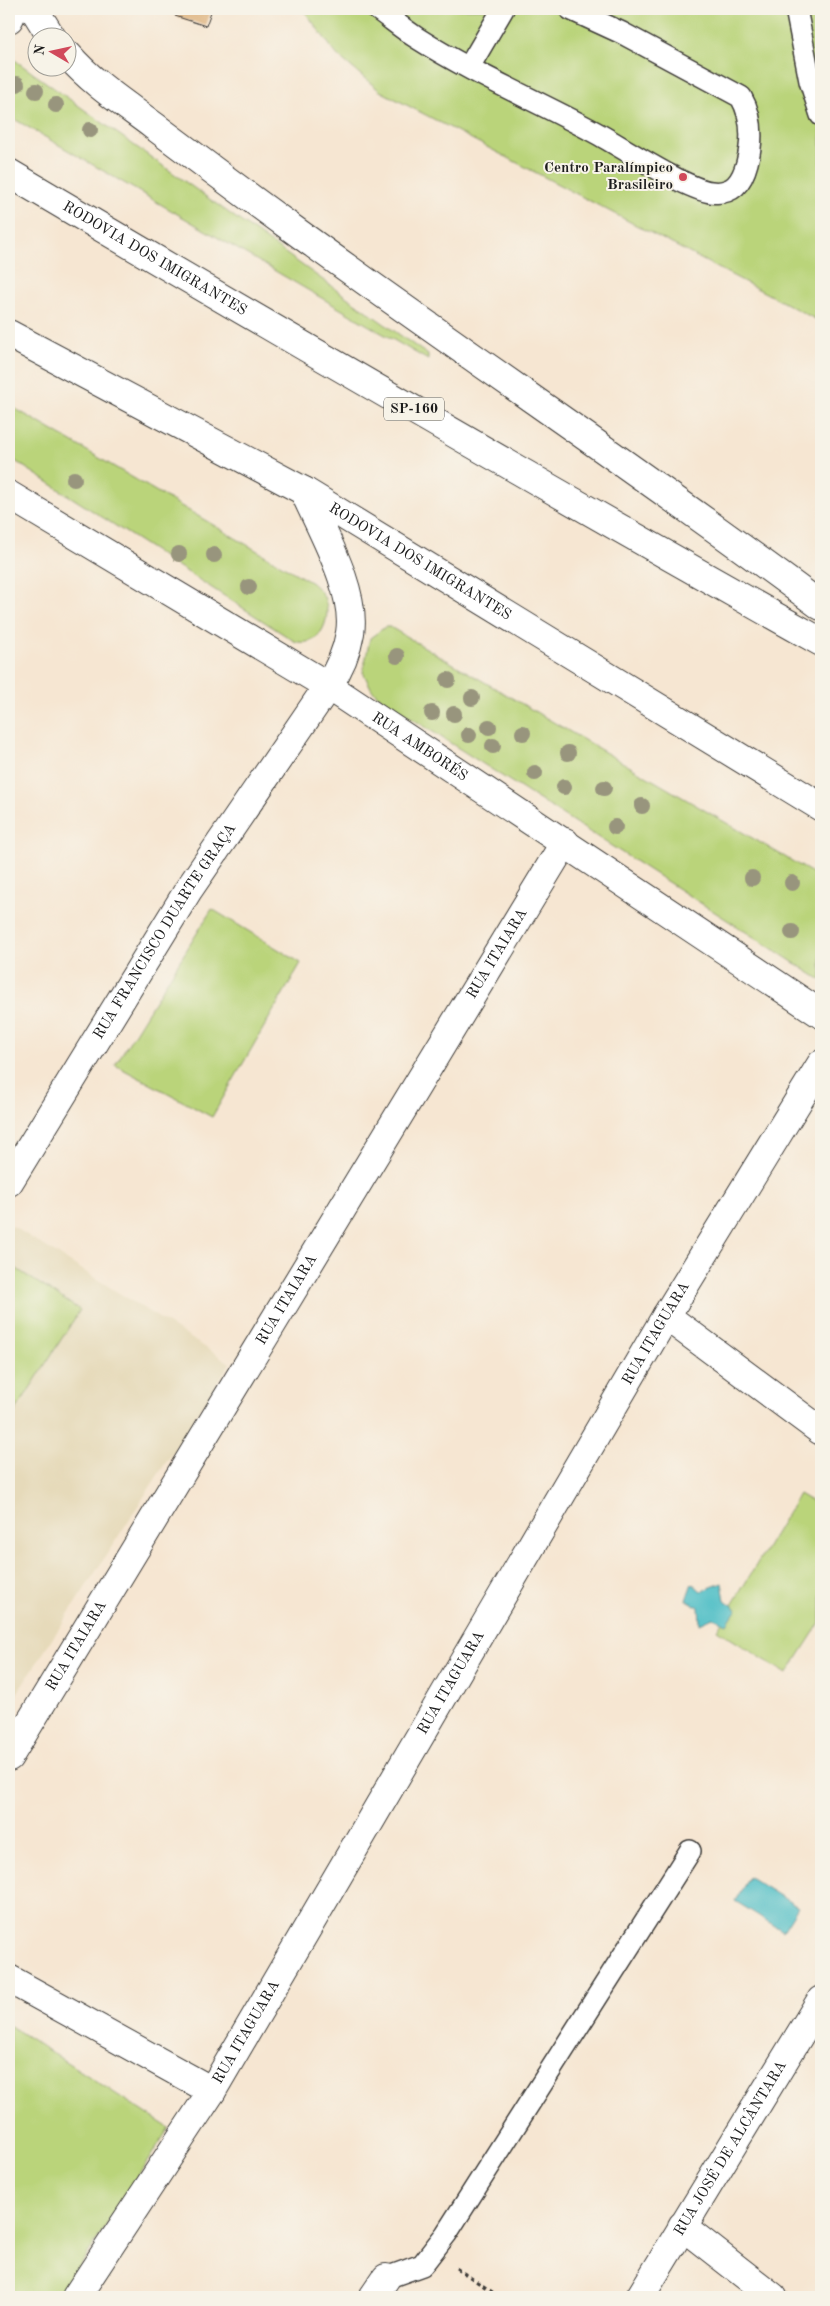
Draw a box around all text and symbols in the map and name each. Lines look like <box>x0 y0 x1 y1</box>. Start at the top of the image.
north arrow <box>28 28 78 78</box>
text: N <box>32 43 48 57</box>
place label: Centro Paralímpico Brasileiro <box>544 161 673 193</box>
marker: Centro Paralímpico Brasileiro <box>677 171 689 183</box>
street label: RODOVIA DOS IMIGRANTES <box>60 199 249 318</box>
road number: SP-160 <box>384 398 444 420</box>
street label: RODOVIA DOS IMIGRANTES <box>326 501 514 623</box>
street label: RUA AMBORÉS <box>369 710 470 784</box>
street label: RUA FRANCISCO DUARTE GRAÇA <box>91 821 239 1042</box>
street label: RUA ITAIARA <box>464 905 530 1001</box>
street label: RUA ITAIARA <box>254 1252 320 1348</box>
street label: RUA ITAGUARA <box>620 1279 693 1388</box>
street label: RUA ITAIARA <box>43 1598 110 1694</box>
street label: RUA ITAGUARA <box>415 1628 487 1737</box>
street label: RUA ITAGUARA <box>210 1977 283 2086</box>
street label: RUA JOSÉ DE ALCÂNTARA <box>672 2058 790 2239</box>

